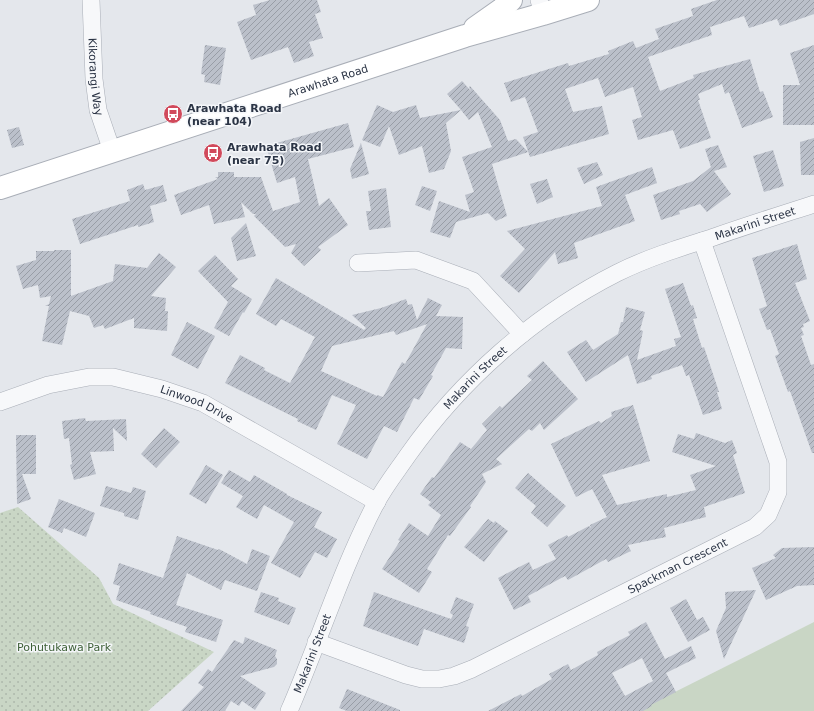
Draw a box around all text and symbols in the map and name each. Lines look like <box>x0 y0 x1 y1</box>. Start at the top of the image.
street label: Kikorangi Way <box>86 38 106 118</box>
street label: Arawhata Road <box>286 62 370 100</box>
place label: Arawhata Road (near 104) <box>187 102 282 128</box>
bus stop icon: Arawhata Road (near 104) <box>162 103 184 125</box>
place label: Arawhata Road (near 75) <box>227 141 322 167</box>
bus stop icon: Arawhata Road (near 75) <box>202 142 224 164</box>
street label: Makarini Street <box>713 204 798 243</box>
street label: Makarini Street <box>441 343 510 412</box>
street label: Linwood Drive <box>159 382 236 425</box>
street label: Spackman Crescent <box>626 535 730 596</box>
street label: Makarini Street <box>291 612 334 695</box>
park label: Pohutukawa Park <box>17 641 112 654</box>

